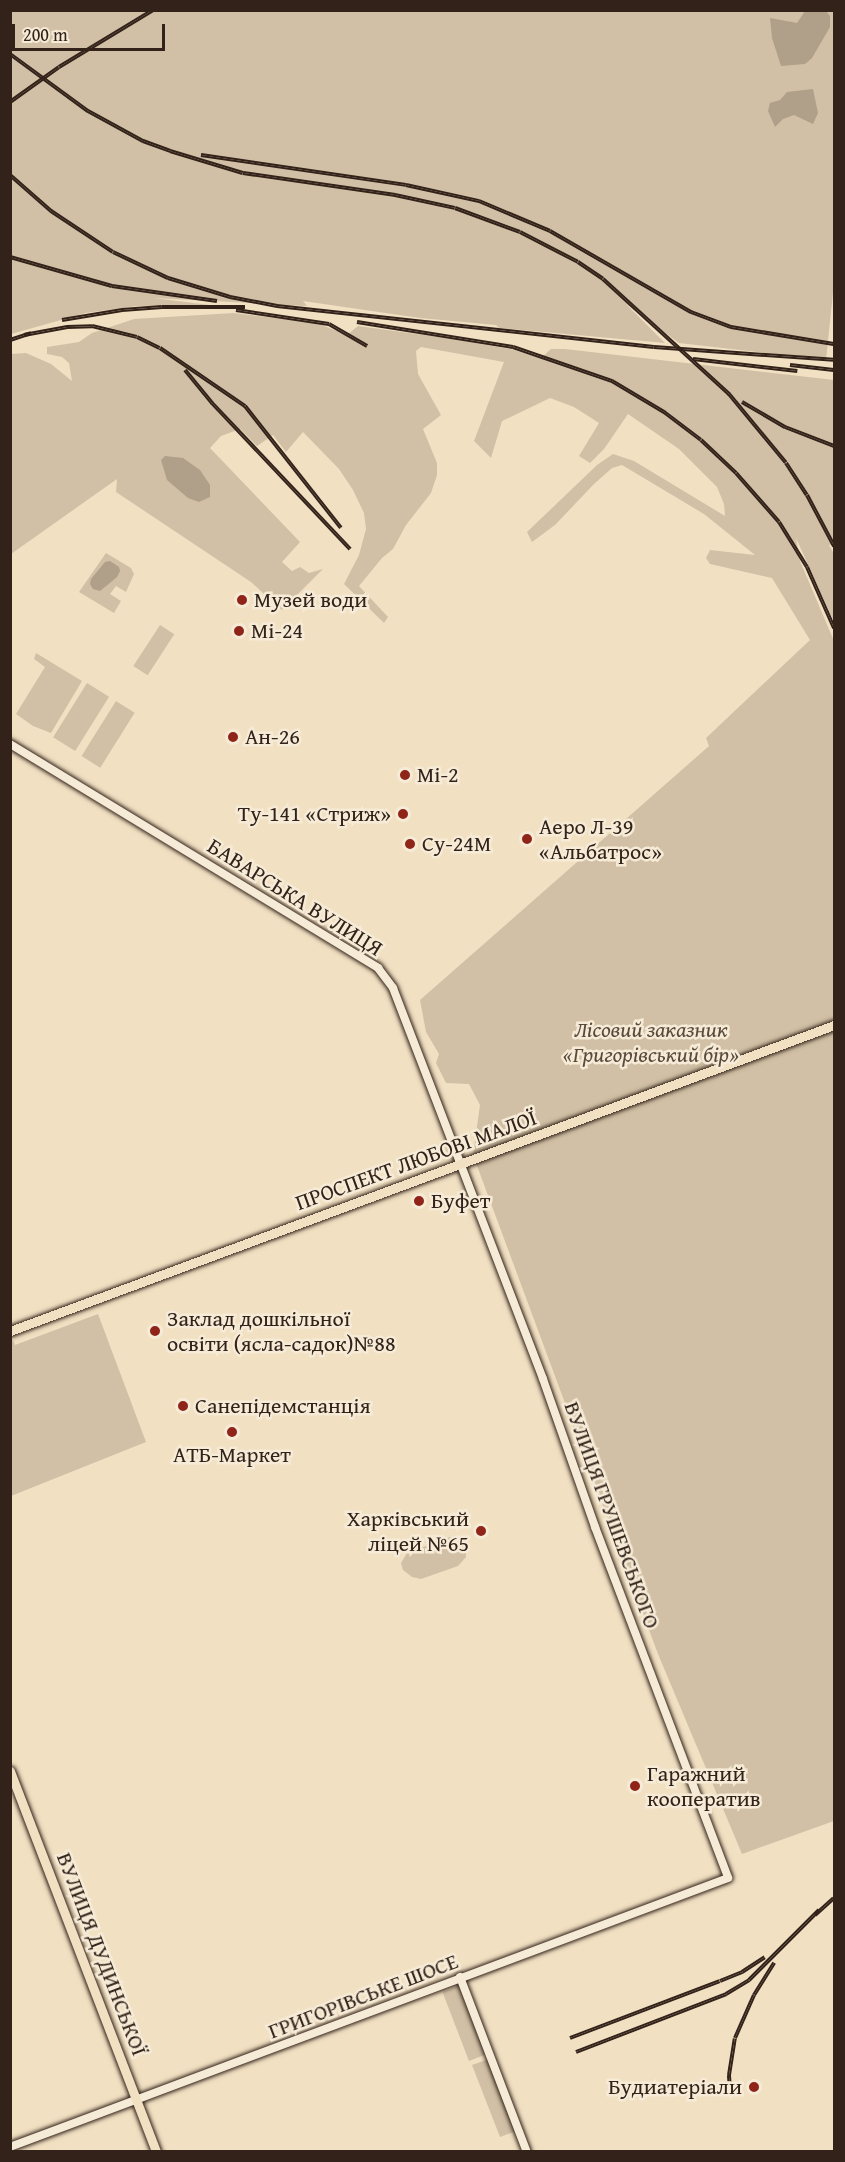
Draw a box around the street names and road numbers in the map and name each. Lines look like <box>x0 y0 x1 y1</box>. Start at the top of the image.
street label: БАВАРСЬКА ВУЛИЦЯ <box>203 833 387 961</box>
street label: ПРОСПЕКТ ЛЮБОВІ МАЛОЇ <box>292 1104 540 1216</box>
street label: ВУЛИЦЯ ГРУШЕВСЬКОГО <box>559 1398 665 1632</box>
street label: ВУЛИЦЯ ДУДИНСЬКОЇ <box>51 1849 153 2059</box>
street label: ГРИГОРІВСЬКЕ ШОСЕ <box>264 1948 462 2044</box>

